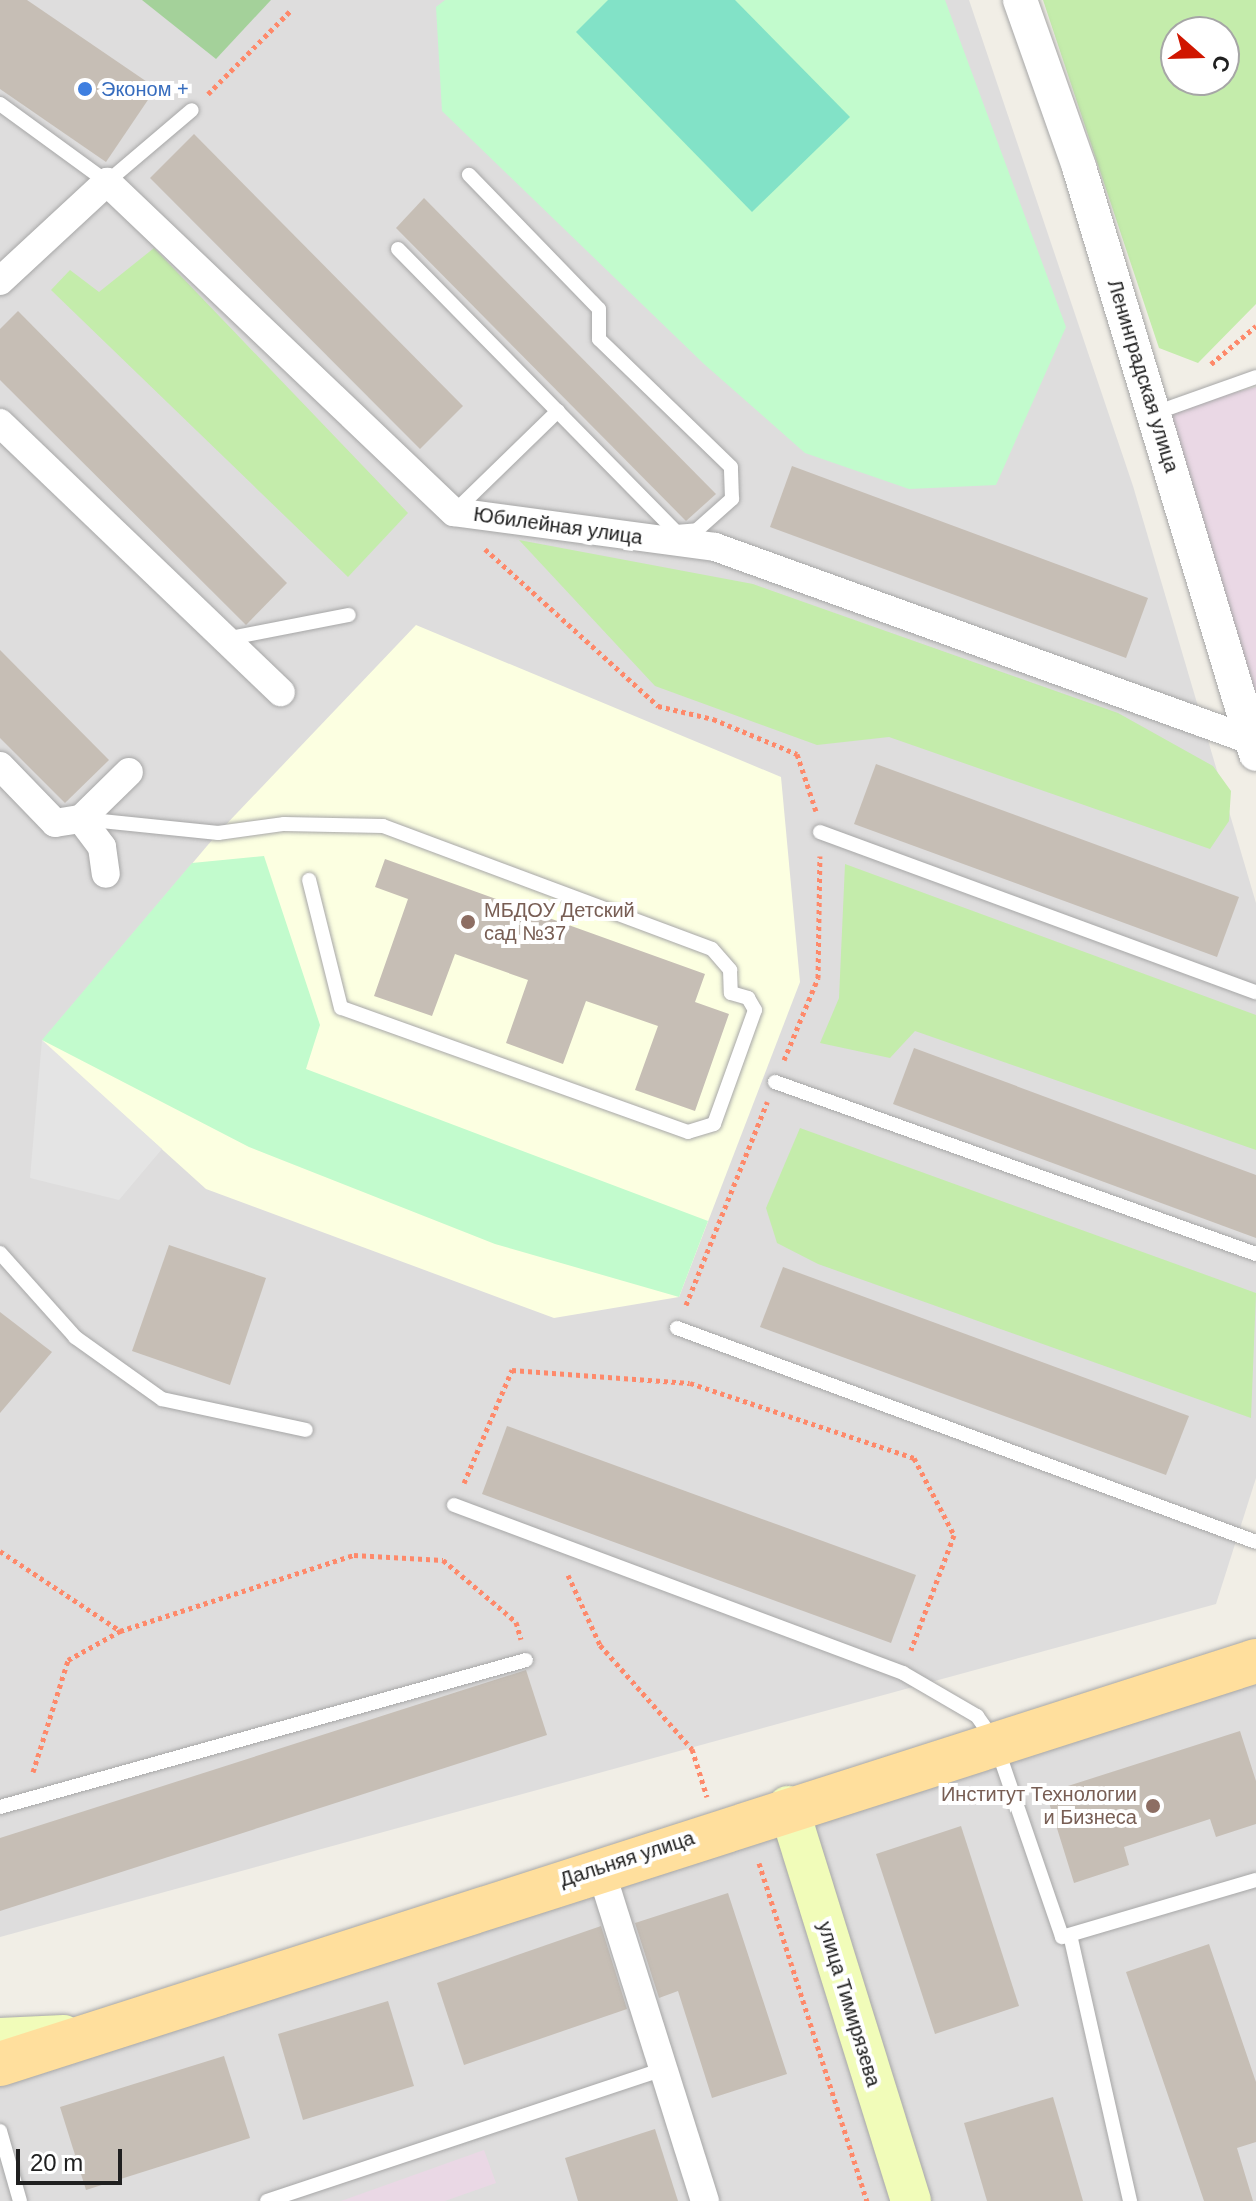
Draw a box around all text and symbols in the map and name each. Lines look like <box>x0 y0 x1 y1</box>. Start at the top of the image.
north arrow <box>1160 16 1240 96</box>
text: С <box>1207 52 1236 75</box>
place label: Эконом + <box>101 77 189 101</box>
marker: Эконом + <box>76 80 94 98</box>
street label: Ленинградская улица <box>1102 277 1184 475</box>
street label: Юбилейная улица <box>472 502 644 550</box>
place label: МБДОУ Детский сад №37 <box>484 898 635 945</box>
marker: МБДОУ Детский сад №37 <box>459 913 477 931</box>
place label: Институт Технологии и Бизнеса <box>941 1782 1137 1829</box>
marker: Институт Технологии и Бизнеса <box>1144 1797 1162 1815</box>
street label: Дальняя улица <box>557 1826 697 1892</box>
street label: улица Тимирязева <box>812 1919 886 2089</box>
scale bar <box>20 2133 126 2183</box>
text: 20 m <box>30 2149 83 2176</box>

